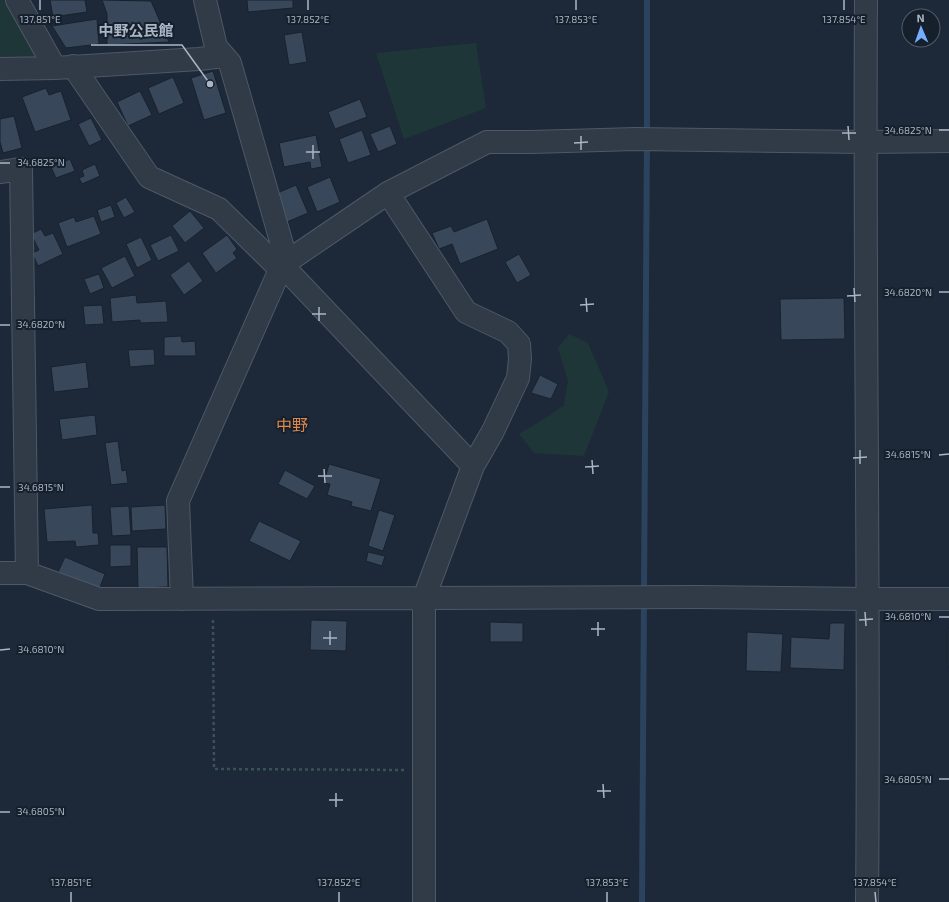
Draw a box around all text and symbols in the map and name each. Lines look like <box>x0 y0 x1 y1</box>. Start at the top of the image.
north arrow <box>901 8 941 48</box>
text: N <box>916 11 925 24</box>
text: 137.851°E <box>19 13 61 25</box>
text: 137.852°E <box>287 13 330 25</box>
text: 137.853°E <box>555 13 598 25</box>
text: 137.854°E <box>822 13 866 25</box>
callout: 中野公民館 <box>91 18 182 45</box>
text: 中野公民館 <box>98 21 174 39</box>
text: 34.6825°N <box>884 124 932 136</box>
text: 34.6825°N <box>17 156 65 168</box>
text: 34.6820°N <box>884 286 932 298</box>
text: 34.6820°N <box>17 318 65 330</box>
district label: 中野 <box>276 415 308 434</box>
text: 34.6815°N <box>885 448 931 460</box>
text: 34.6815°N <box>18 481 64 493</box>
text: 34.6810°N <box>885 610 931 622</box>
text: 34.6810°N <box>18 643 64 655</box>
text: 34.6805°N <box>884 773 932 785</box>
text: 34.6805°N <box>17 805 65 817</box>
text: 137.851°E <box>50 876 92 888</box>
text: 137.852°E <box>318 876 361 888</box>
text: 137.853°E <box>586 876 629 888</box>
text: 137.854°E <box>853 876 897 888</box>

